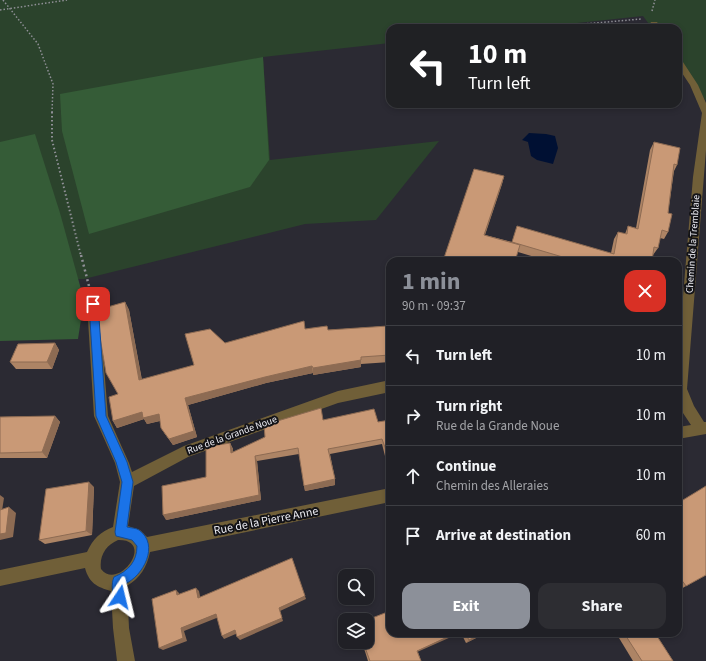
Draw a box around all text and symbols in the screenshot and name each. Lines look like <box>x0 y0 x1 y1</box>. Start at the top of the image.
text: 10 m <box>468 34 527 74</box>
icon: left <box>402 40 454 92</box>
text: Turn left <box>468 71 530 96</box>
street label: Chemin de la Tremblaie <box>683 194 703 294</box>
text: 1 min <box>402 264 460 299</box>
button: close <box>624 270 666 312</box>
pin <box>76 287 110 321</box>
icon: arrive <box>82 293 104 315</box>
text: 90 m · 09:37 <box>402 297 466 315</box>
icon: left <box>402 345 424 367</box>
text: Turn left <box>436 345 492 366</box>
text: 10 m <box>636 345 666 366</box>
text: Turn right <box>436 396 502 417</box>
icon: right <box>402 405 424 427</box>
text: 10 m <box>636 405 666 426</box>
street label: Rue de la Grande Noue <box>185 412 279 458</box>
text: Rue de la Grande Noue <box>436 417 559 435</box>
text: Continue <box>436 456 496 477</box>
icon: ahead <box>402 465 424 487</box>
text: 10 m <box>636 465 666 486</box>
text: Chemin des Alleraies <box>436 477 548 495</box>
street label: Rue de la Pierre Anne <box>212 503 320 539</box>
icon: arrive <box>402 525 424 547</box>
text: Arrive at destination <box>436 525 571 546</box>
text: 60 m <box>636 525 666 546</box>
map controls <box>338 569 374 649</box>
button: search <box>338 569 374 605</box>
position arrow <box>99 576 141 618</box>
button: Exit <box>402 583 530 629</box>
button: Share <box>538 583 666 629</box>
button: layers <box>338 613 374 649</box>

